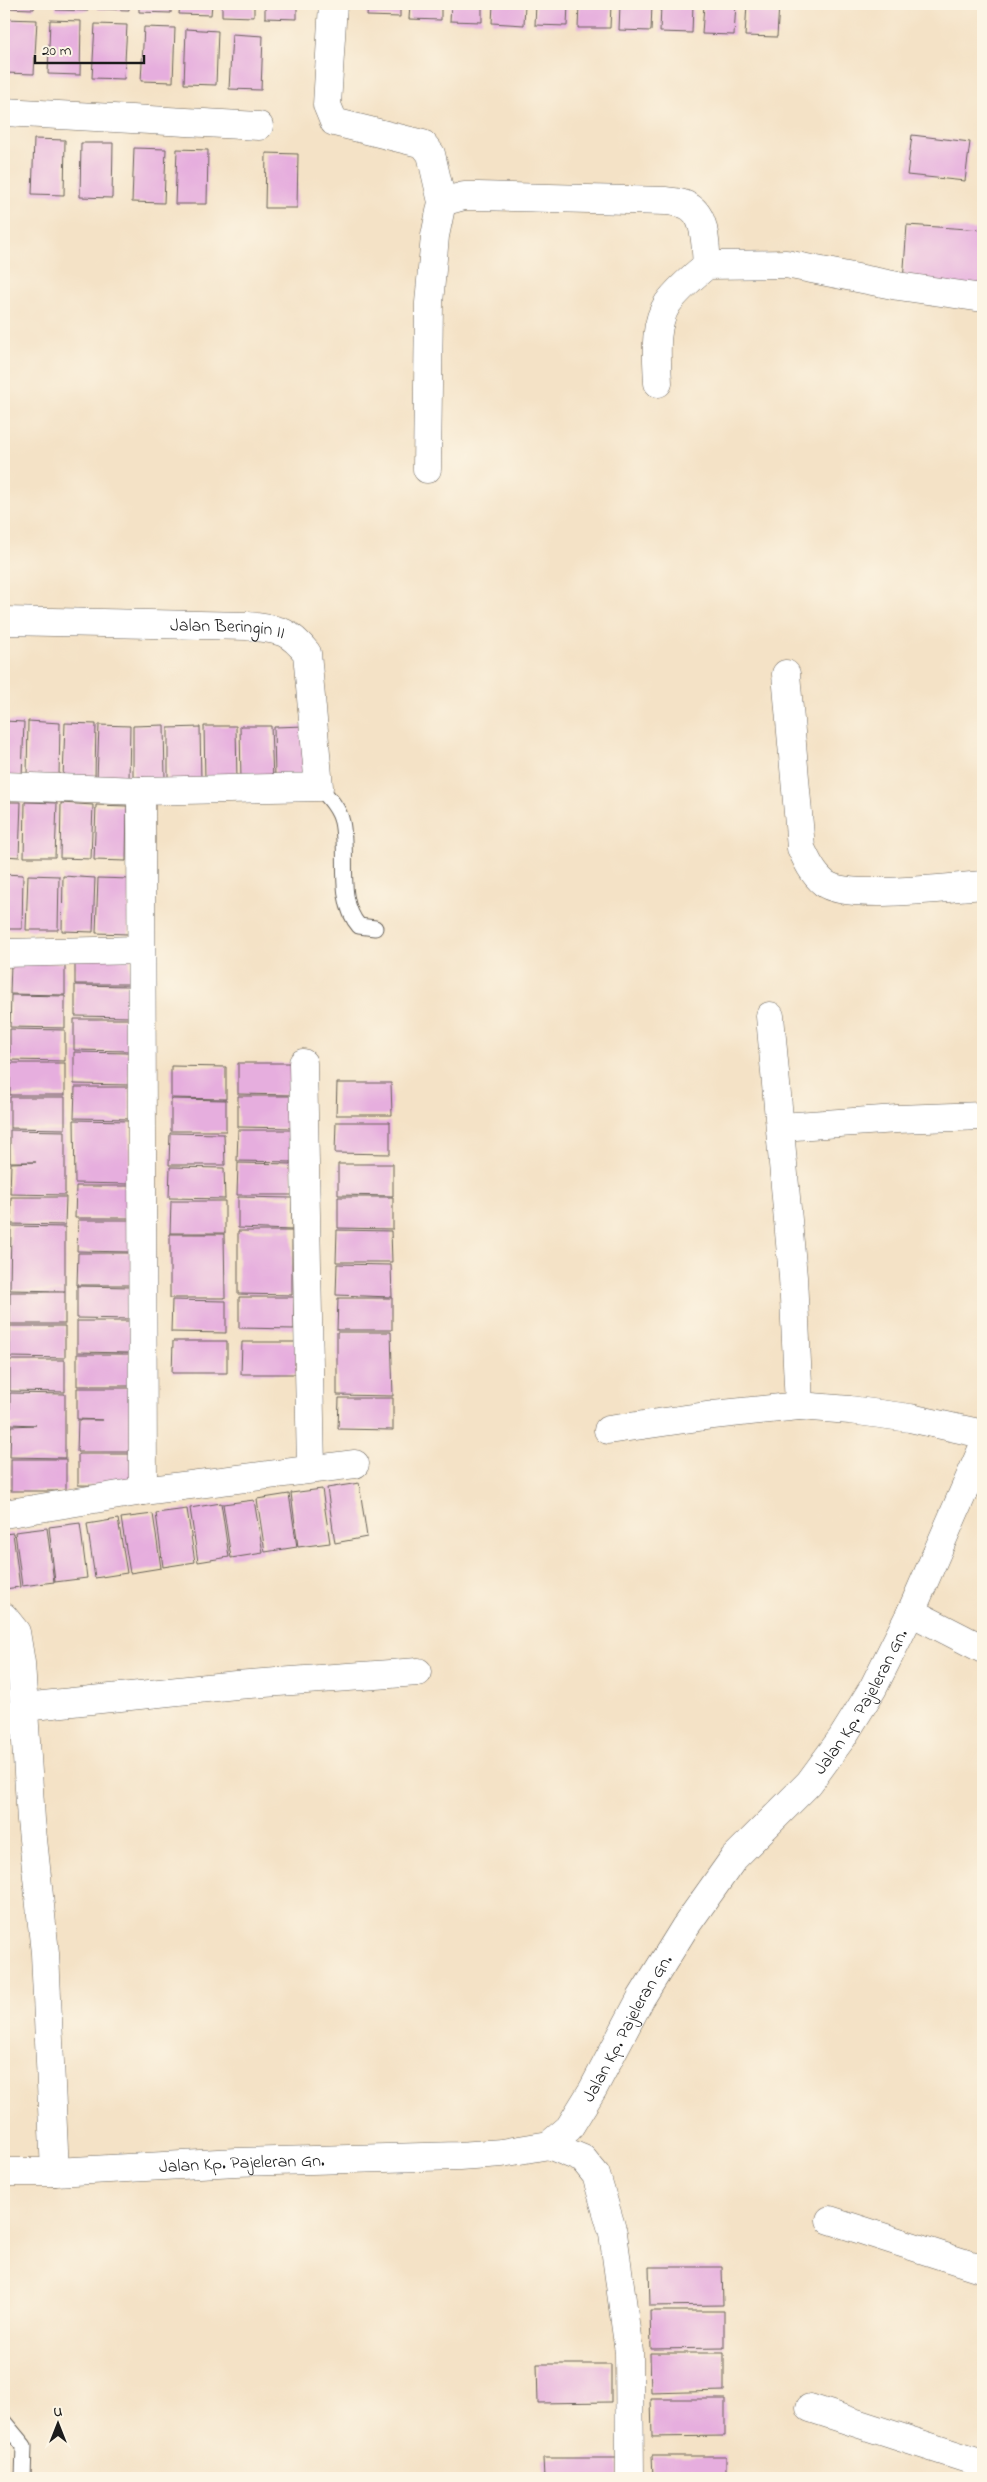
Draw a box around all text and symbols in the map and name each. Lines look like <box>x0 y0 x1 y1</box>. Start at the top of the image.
scale bar <box>35 32 144 64</box>
text: 20 m <box>42 40 72 62</box>
street label: Jalan Beringin II <box>170 613 289 647</box>
street label: Jalan Kp. Pajeleran Gn. <box>808 1625 916 1781</box>
street label: Jalan Kp. Pajeleran Gn. <box>577 1950 680 2108</box>
street label: Jalan Kp. Pajeleran Gn. <box>158 2149 325 2181</box>
north arrow <box>32 2400 82 2450</box>
text: U <box>54 2402 63 2423</box>

